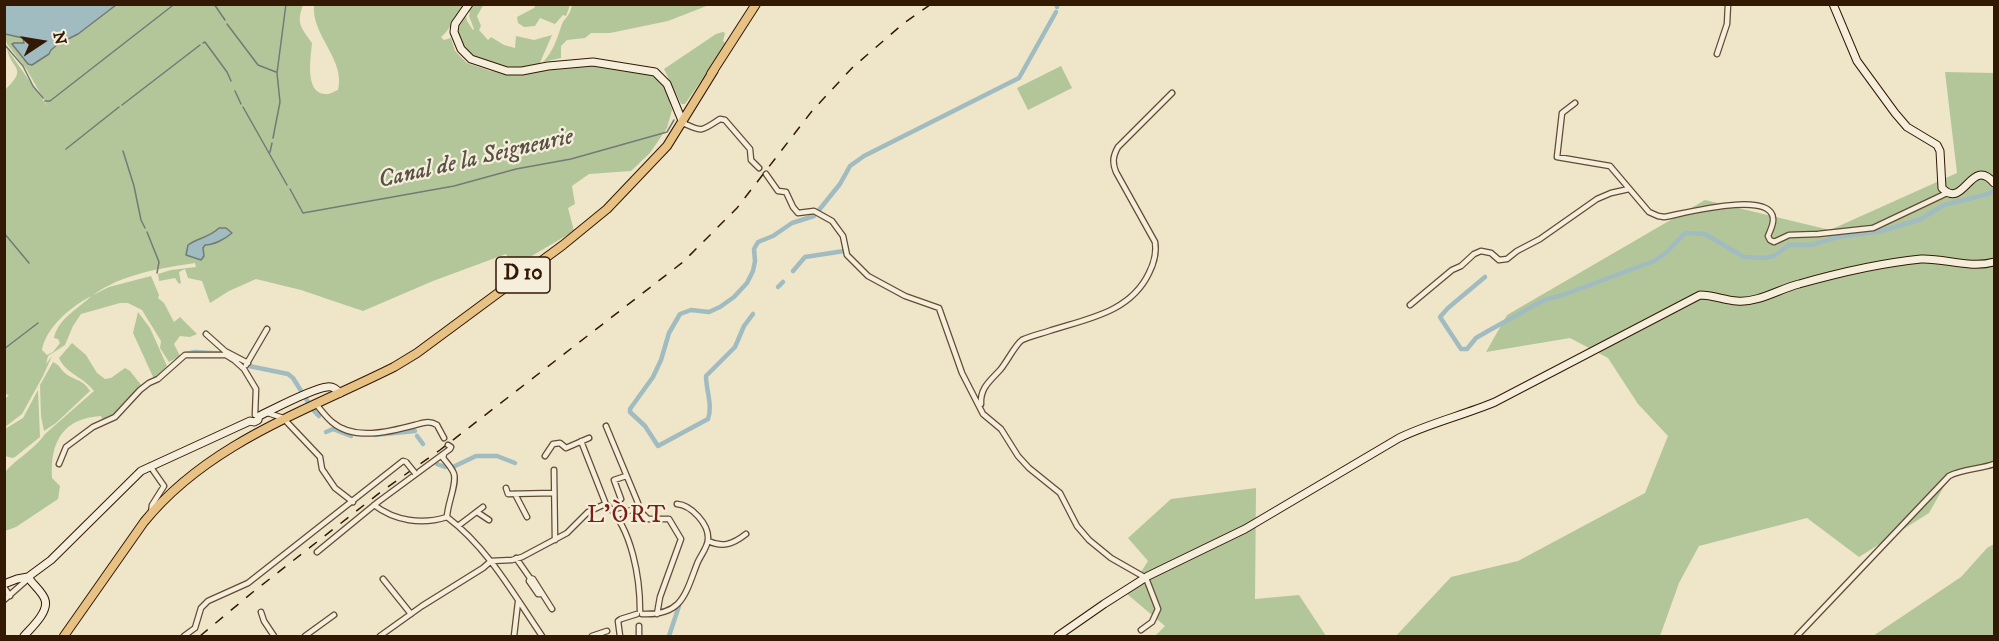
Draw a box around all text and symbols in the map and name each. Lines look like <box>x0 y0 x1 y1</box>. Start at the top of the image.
north arrow <box>12 12 72 72</box>
text: N <box>48 30 71 47</box>
water label: Canal de la Seigneurie <box>376 124 576 196</box>
road number: D 10 <box>496 257 550 293</box>
district label: L'ÒRT <box>587 503 667 531</box>

